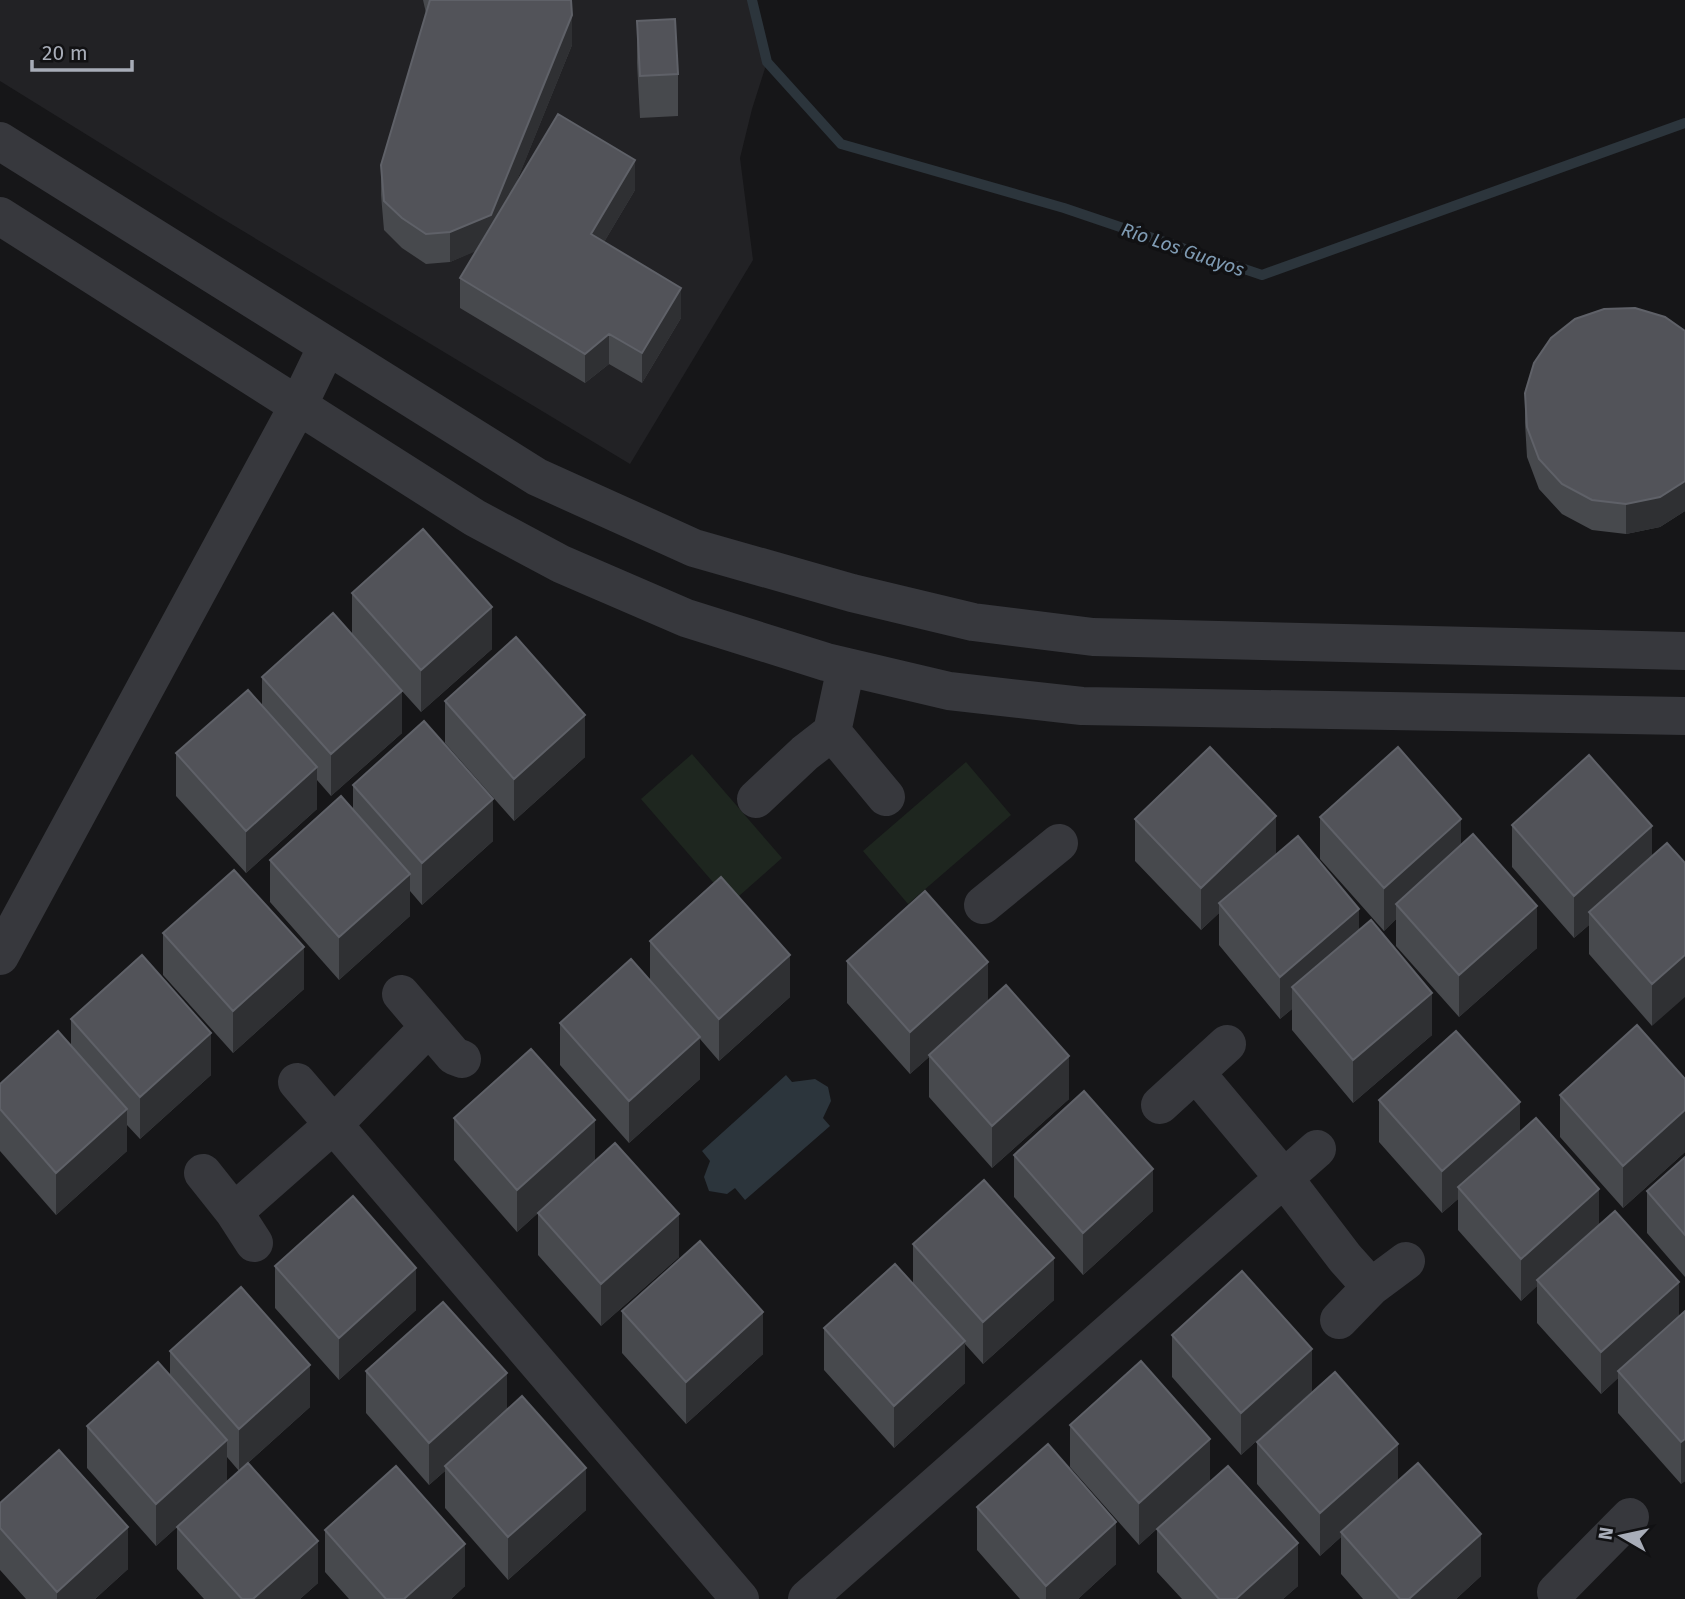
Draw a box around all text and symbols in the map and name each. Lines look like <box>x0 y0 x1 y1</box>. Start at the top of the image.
scale bar <box>32 28 131 72</box>
text: 20 m <box>42 40 88 66</box>
water label: Río Los Guayos <box>1118 218 1248 281</box>
north arrow <box>1587 1501 1657 1571</box>
text: N <box>1593 1525 1618 1541</box>

